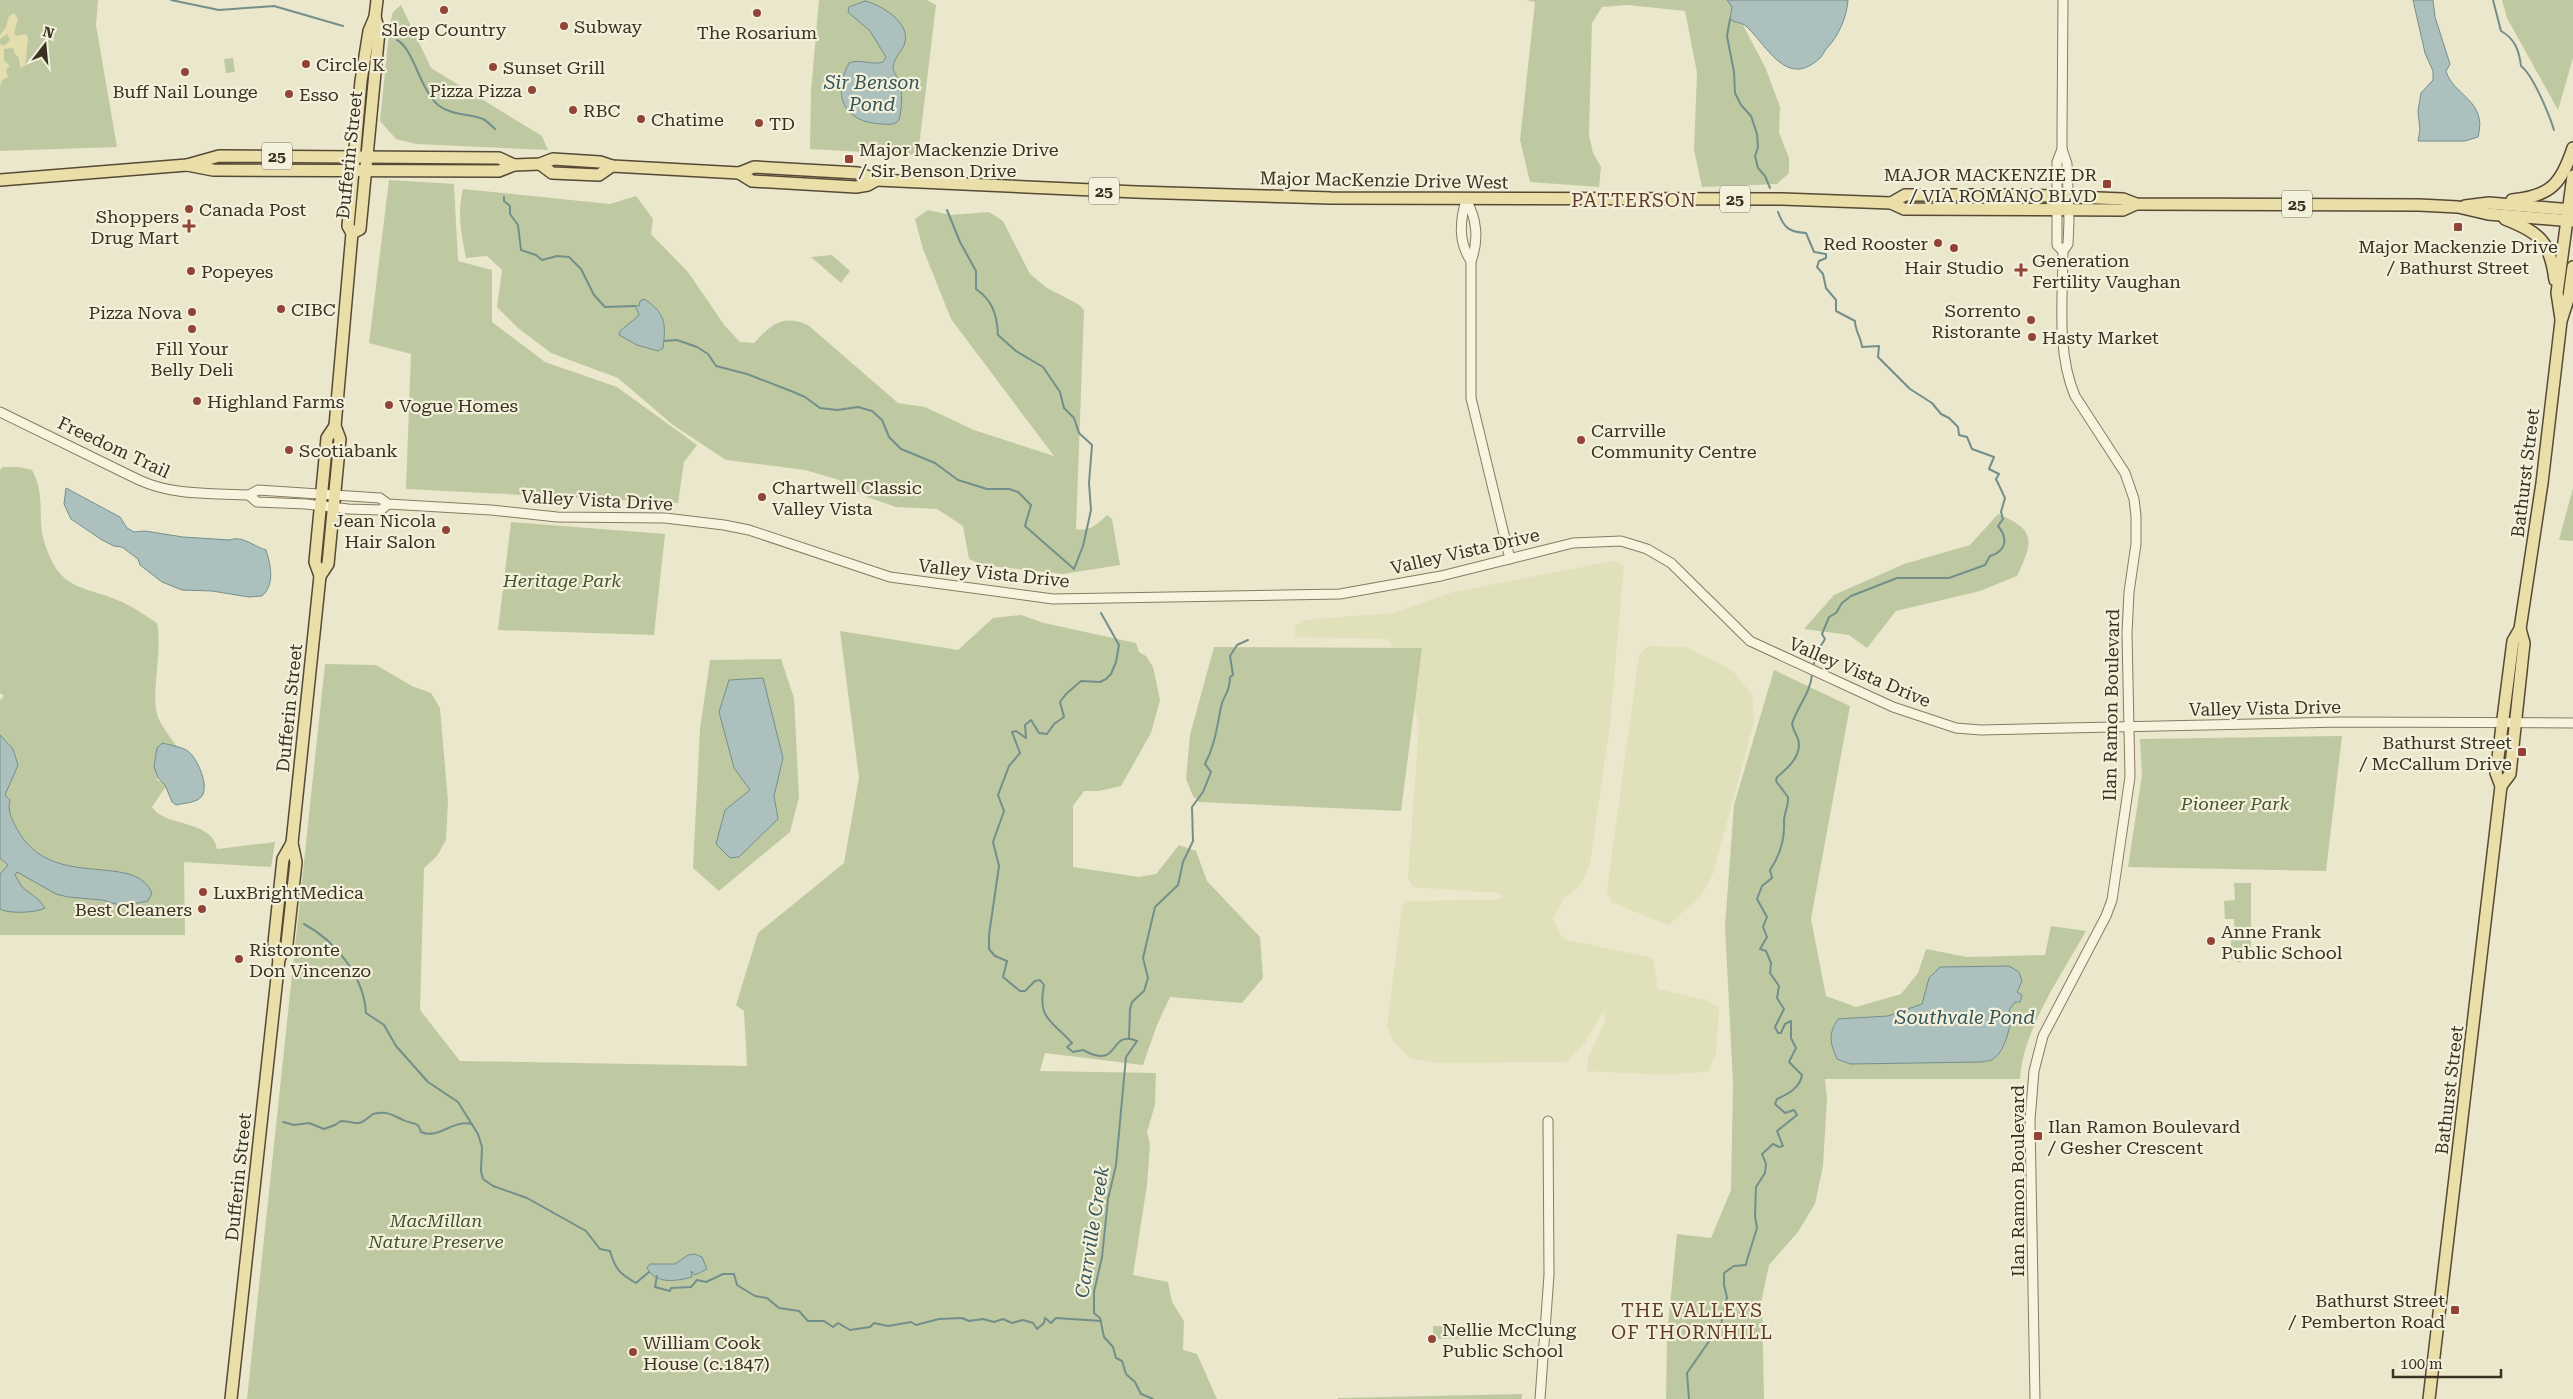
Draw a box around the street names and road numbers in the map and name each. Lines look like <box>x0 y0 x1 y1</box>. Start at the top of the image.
street label: Dufferin Street <box>332 89 366 220</box>
road number: 25 <box>262 142 292 170</box>
street label: Major MacKenzie Drive West <box>1259 167 1509 193</box>
road number: 25 <box>1089 178 1119 205</box>
road number: 25 <box>1720 185 1750 212</box>
road number: 25 <box>2282 190 2312 218</box>
street label: Bathurst Street <box>2507 407 2543 539</box>
street label: Freedom Trail <box>55 412 174 482</box>
street label: Valley Vista Drive <box>521 486 674 514</box>
street label: Valley Vista Drive <box>1389 524 1542 578</box>
street label: Valley Vista Drive <box>917 555 1071 591</box>
street label: Ilan Ramon Boulevard <box>2099 608 2123 801</box>
street label: Valley Vista Drive <box>1786 633 1934 711</box>
street label: Dufferin Street <box>272 642 306 773</box>
street label: Valley Vista Drive <box>2189 696 2341 720</box>
street label: Bathurst Street <box>2431 1024 2467 1156</box>
street label: Ilan Ramon Boulevard <box>2007 1084 2028 1277</box>
street label: Dufferin Street <box>221 1111 255 1242</box>

